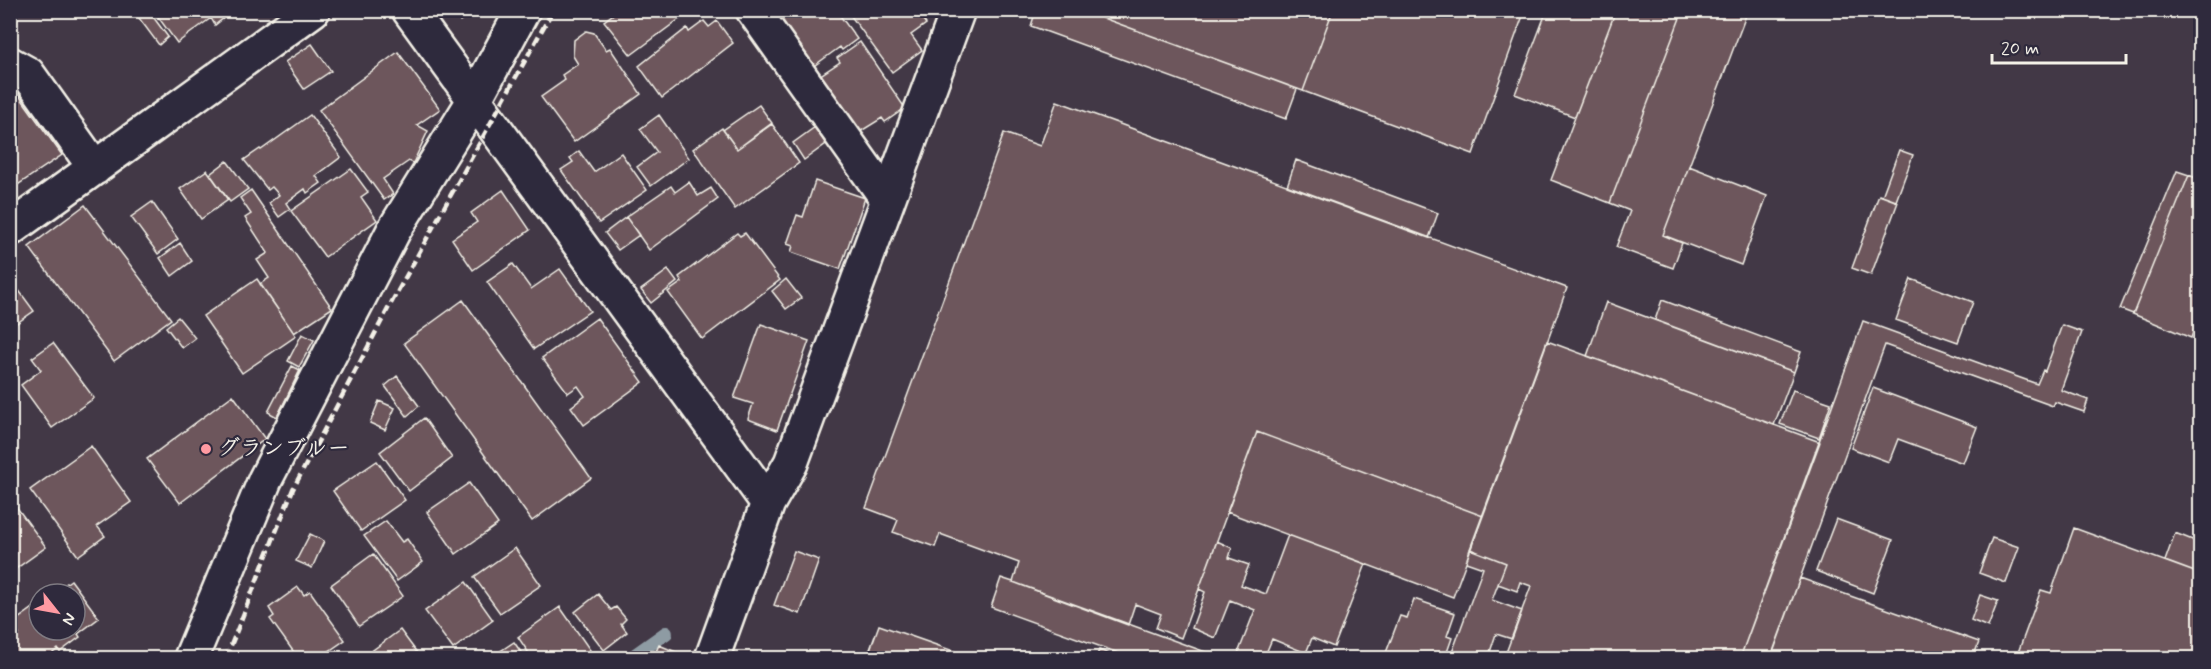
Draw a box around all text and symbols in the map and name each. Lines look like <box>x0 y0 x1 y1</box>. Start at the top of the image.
scale bar <box>1992 27 2126 65</box>
text: 20 m <box>2001 37 2039 61</box>
place label: グランブルー <box>218 435 350 463</box>
marker: グランブルー <box>199 442 213 456</box>
north arrow <box>27 582 87 642</box>
text: N <box>57 609 80 629</box>

